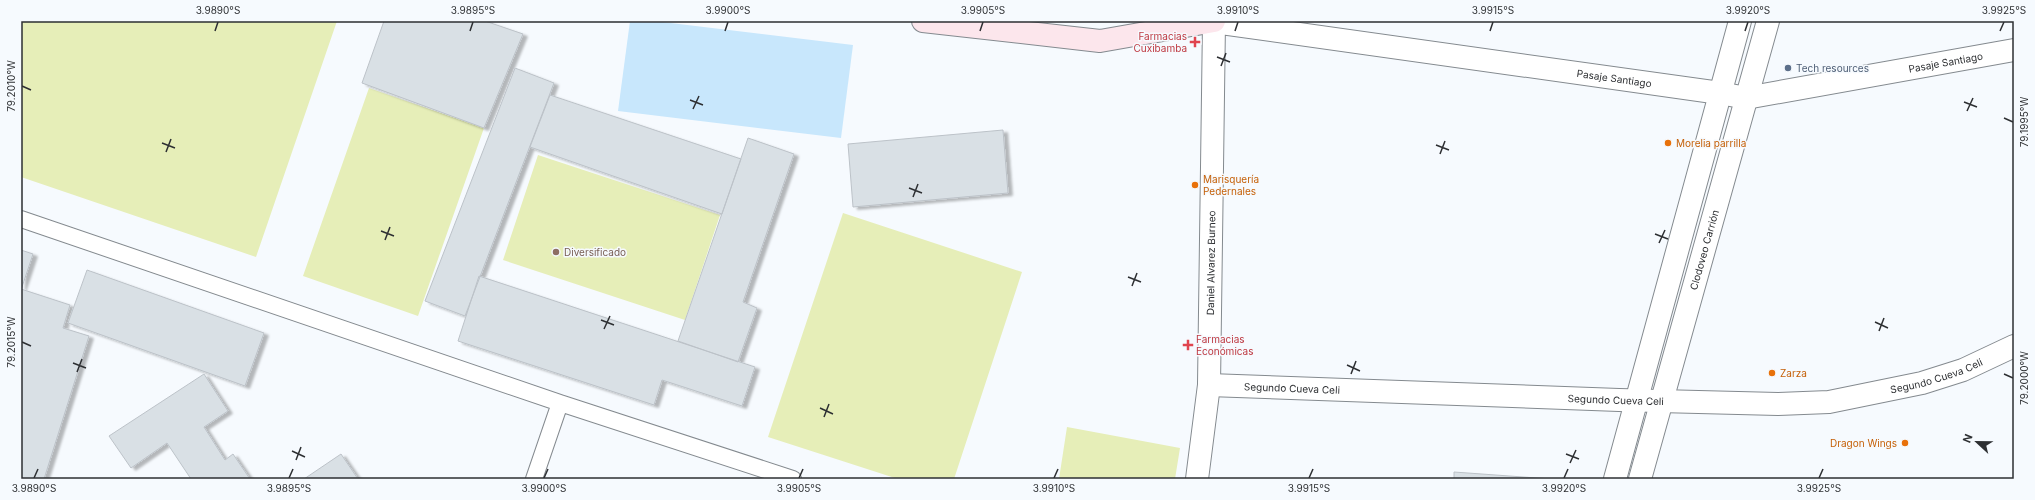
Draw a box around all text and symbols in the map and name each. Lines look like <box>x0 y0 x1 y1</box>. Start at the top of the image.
text: 3.9890°S <box>196 4 240 16</box>
text: 3.9895°S <box>451 4 495 16</box>
text: 3.9900°S <box>706 4 750 16</box>
text: 3.9905°S <box>961 4 1005 16</box>
text: 3.9910°S <box>1217 4 1259 16</box>
text: 3.9915°S <box>1472 4 1514 16</box>
text: 3.9920°S <box>1726 4 1770 16</box>
text: 3.9925°S <box>1982 4 2026 16</box>
place label: Farmacias Cuxibamba <box>1133 30 1187 54</box>
marker: Farmacias Cuxibamba <box>1190 37 1200 47</box>
street label: Pasaje Santiago <box>1907 50 1984 75</box>
text: 79.2010°W <box>5 60 17 112</box>
place label: Tech resources <box>1796 62 1869 74</box>
marker: Tech resources <box>1783 63 1793 73</box>
street label: Pasaje Santiago <box>1576 67 1652 89</box>
text: 79.1995°W <box>2018 97 2030 147</box>
place label: Morelia parrilla <box>1676 137 1746 149</box>
marker: Morelia parrilla <box>1663 138 1673 148</box>
place label: Marisquería Pedernales <box>1203 173 1259 197</box>
marker: Marisquería Pedernales <box>1190 180 1200 190</box>
street label: Clodoveo Carrión <box>1687 208 1721 291</box>
street label: Daniel Alvarez Burneo <box>1204 210 1217 315</box>
place label: Diversificado <box>564 246 626 258</box>
marker: Diversificado <box>551 247 561 257</box>
text: 79.2015°W <box>5 316 17 368</box>
place label: Farmacias Económicas <box>1196 333 1254 357</box>
marker: Farmacias Económicas <box>1183 340 1193 350</box>
text: 79.2000°W <box>2018 351 2030 405</box>
street label: Segundo Cueva Celi <box>1889 356 1984 395</box>
place label: Zarza <box>1780 367 1807 379</box>
marker: Zarza <box>1767 368 1777 378</box>
street label: Segundo Cueva Celi <box>1244 380 1340 396</box>
street label: Segundo Cueva Celi <box>1568 392 1664 407</box>
north arrow <box>1957 422 1997 462</box>
text: N <box>1960 432 1976 445</box>
place label: Dragon Wings <box>1830 437 1897 449</box>
marker: Dragon Wings <box>1900 438 1910 448</box>
text: 3.9890°S <box>12 482 56 494</box>
text: 3.9895°S <box>267 482 311 494</box>
text: 3.9900°S <box>522 482 566 494</box>
text: 3.9905°S <box>777 482 821 494</box>
text: 3.9910°S <box>1033 482 1075 494</box>
text: 3.9915°S <box>1288 482 1330 494</box>
text: 3.9920°S <box>1542 482 1586 494</box>
text: 3.9925°S <box>1797 482 1841 494</box>

